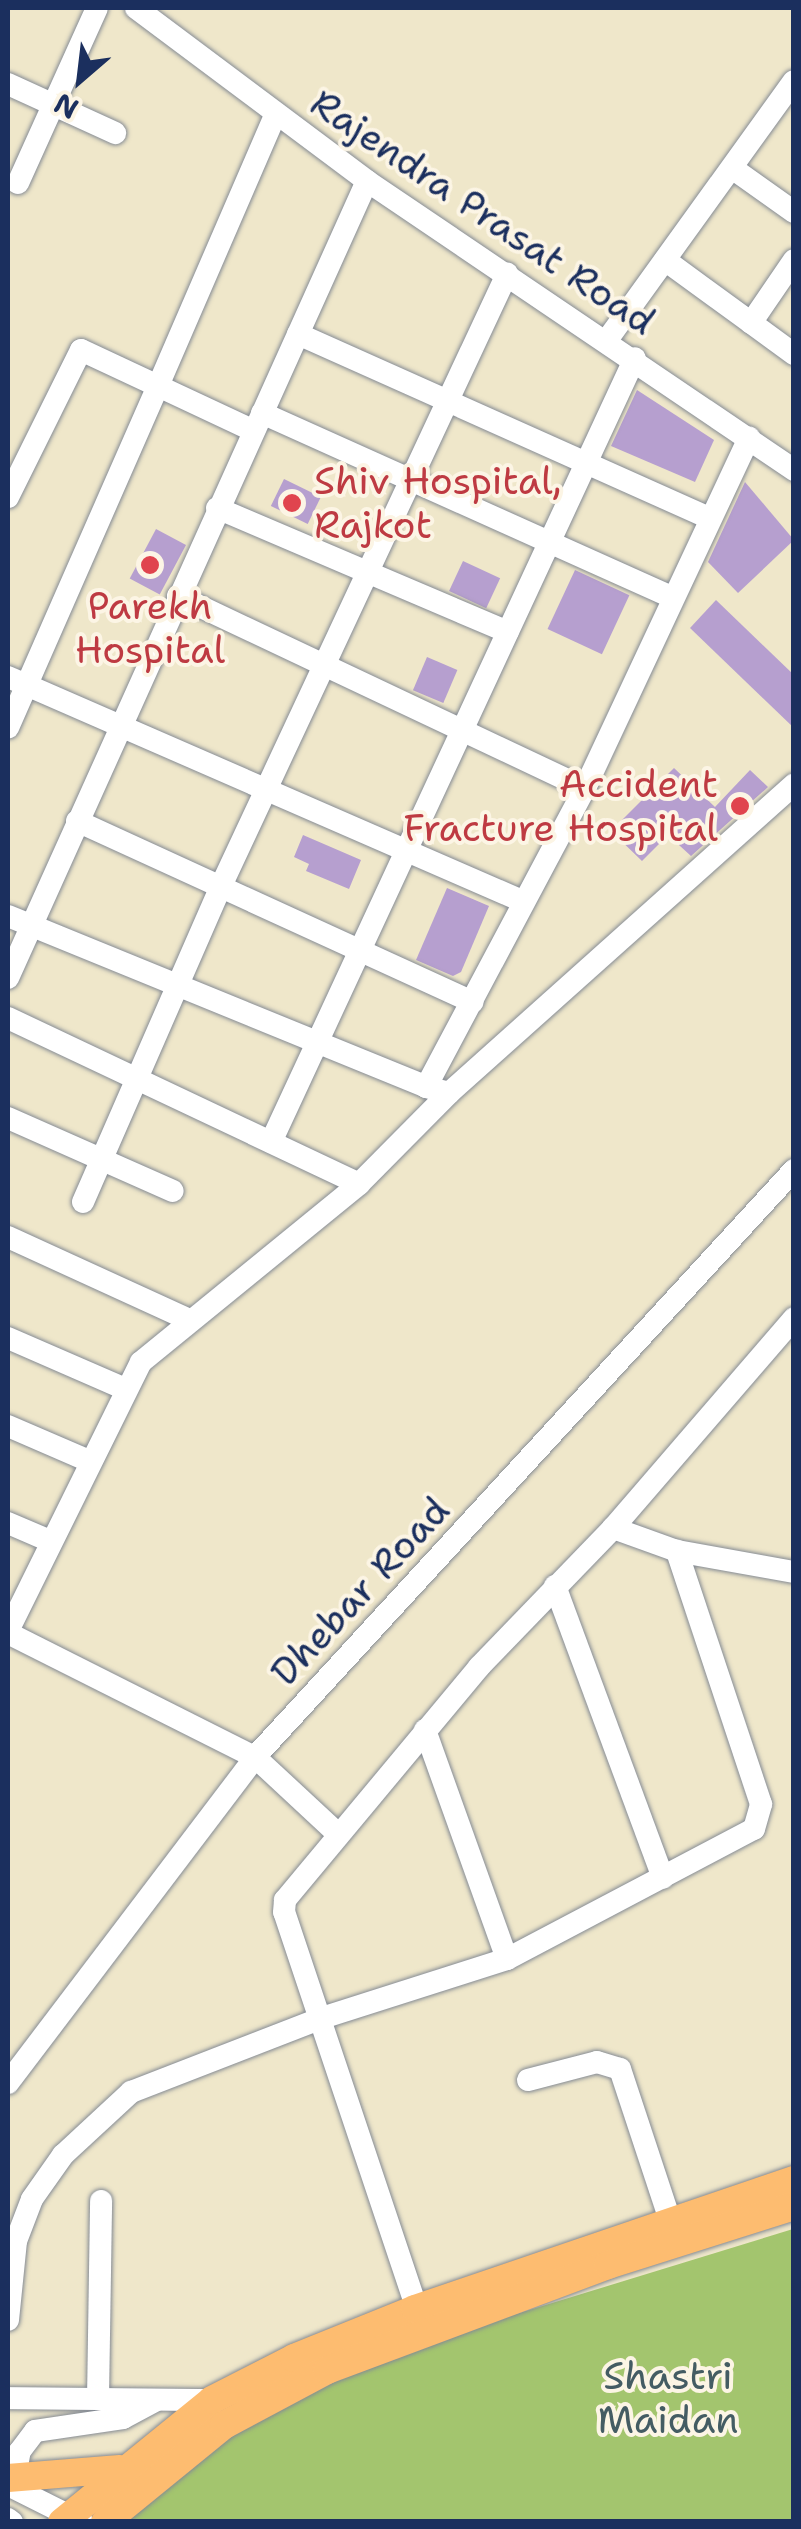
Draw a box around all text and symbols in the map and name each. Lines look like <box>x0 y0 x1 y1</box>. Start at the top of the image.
north arrow <box>30 30 130 130</box>
street label: Rajendra Prasat Road <box>302 80 664 344</box>
text: N <box>47 85 85 128</box>
place label: Shiv Hospital, Rajkot <box>314 458 562 548</box>
marker: Shiv Hospital, Rajkot <box>279 490 305 516</box>
marker: Parekh Hospital <box>137 552 163 578</box>
place label: Parekh Hospital <box>75 583 225 672</box>
place label: Accident Fracture Hospital <box>403 761 718 851</box>
marker: Accident Fracture Hospital <box>727 793 753 819</box>
street label: Dhebar Road <box>261 1487 459 1695</box>
park label: Shastri Maidan <box>597 2353 739 2442</box>

